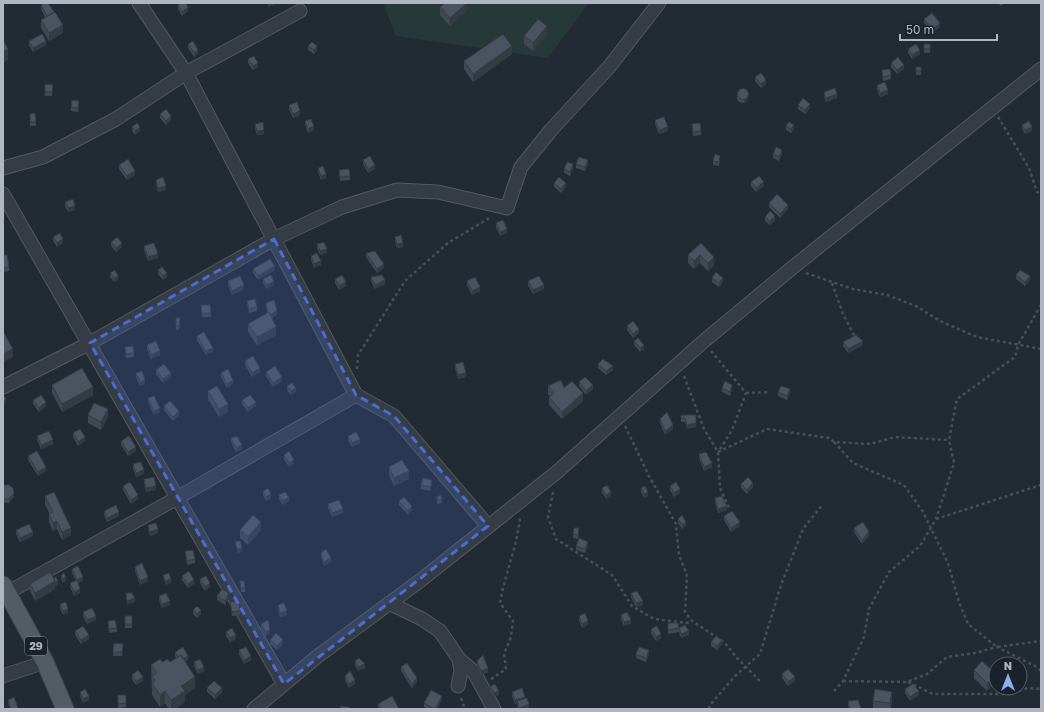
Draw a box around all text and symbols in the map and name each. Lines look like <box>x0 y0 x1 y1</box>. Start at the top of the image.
scale bar <box>900 16 997 42</box>
text: 50 m <box>906 22 934 37</box>
road number: 29 <box>25 637 47 655</box>
north arrow <box>988 656 1028 696</box>
text: N <box>1004 659 1012 672</box>

